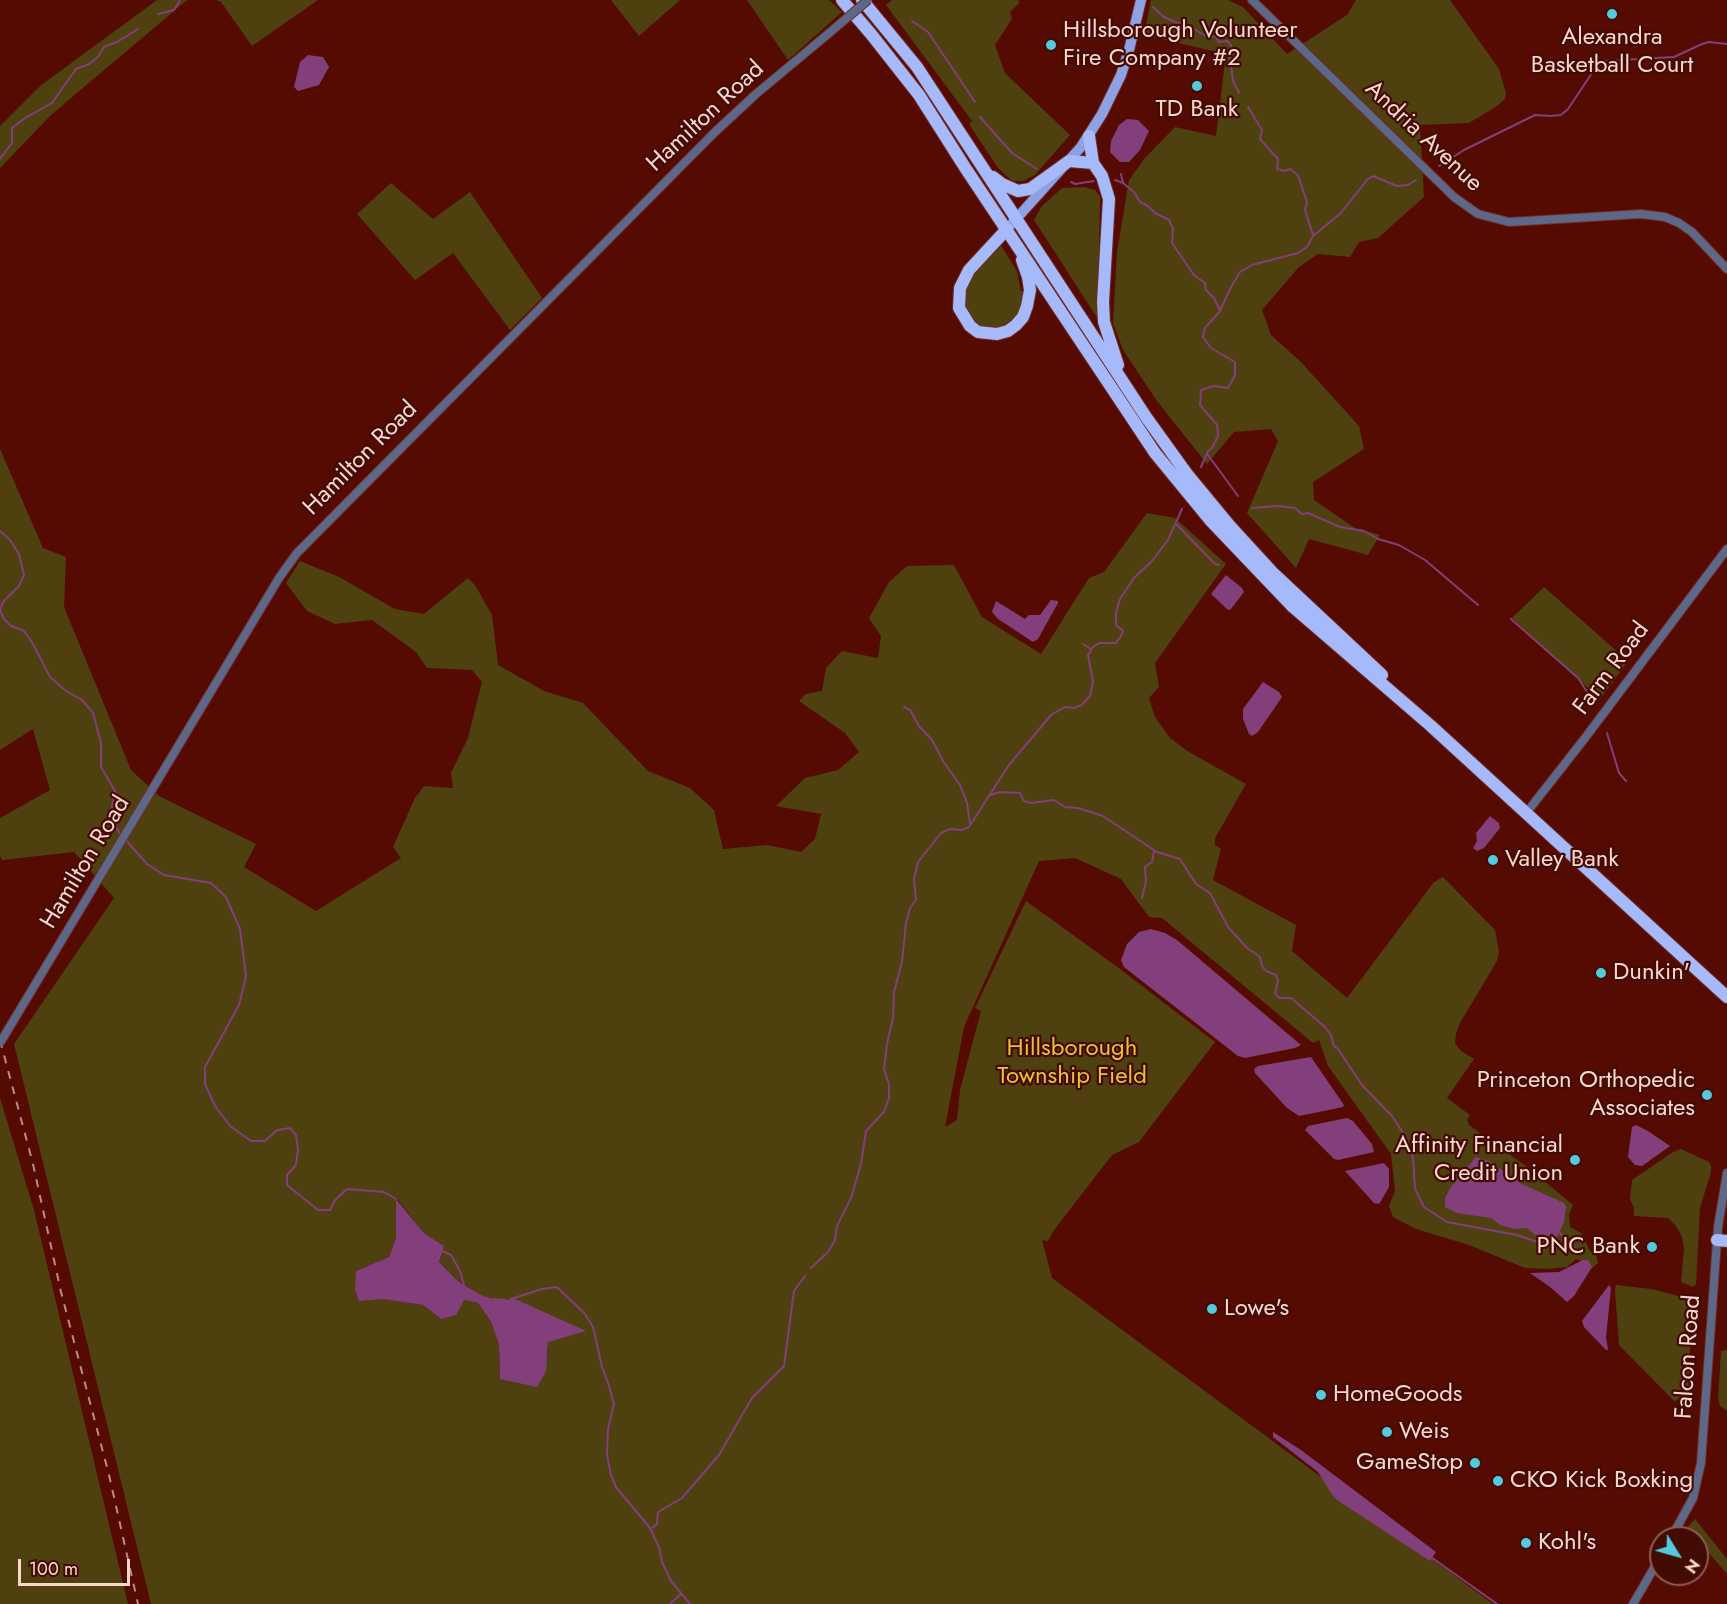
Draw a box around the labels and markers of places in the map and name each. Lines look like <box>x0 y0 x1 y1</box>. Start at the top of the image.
marker: Alexandra Basketball Court <box>1605 7 1619 21</box>
place label: Hillsborough Volunteer Fire Company #2 <box>1063 17 1297 73</box>
place label: Alexandra Basketball Court <box>1531 24 1693 80</box>
marker: Hillsborough Volunteer Fire Company #2 <box>1044 38 1058 52</box>
marker: TD Bank <box>1190 79 1204 93</box>
place label: TD Bank <box>1156 96 1238 124</box>
place label: Valley Bank <box>1505 846 1619 874</box>
marker: Valley Bank <box>1486 853 1500 867</box>
place label: Dunkin' <box>1613 959 1690 987</box>
marker: Dunkin' <box>1594 966 1608 980</box>
place label: Princeton Orthopedic Associates <box>1477 1067 1695 1123</box>
marker: Princeton Orthopedic Associates <box>1700 1088 1714 1102</box>
place label: Affinity Financial Credit Union <box>1395 1132 1563 1188</box>
marker: Affinity Financial Credit Union <box>1568 1153 1582 1167</box>
place label: PNC Bank <box>1537 1233 1640 1261</box>
marker: PNC Bank <box>1645 1240 1659 1254</box>
place label: Lowe's <box>1224 1295 1289 1323</box>
marker: Lowe's <box>1205 1302 1219 1316</box>
place label: HomeGoods <box>1333 1381 1463 1409</box>
marker: HomeGoods <box>1314 1388 1328 1402</box>
place label: Weis <box>1399 1418 1449 1446</box>
marker: Weis <box>1380 1425 1394 1439</box>
place label: GameStop <box>1356 1449 1463 1477</box>
marker: GameStop <box>1468 1456 1482 1470</box>
place label: CKO Kick Boxking <box>1510 1467 1693 1495</box>
marker: CKO Kick Boxking <box>1491 1474 1505 1488</box>
place label: Kohl's <box>1538 1529 1596 1557</box>
marker: Kohl's <box>1519 1536 1533 1550</box>

